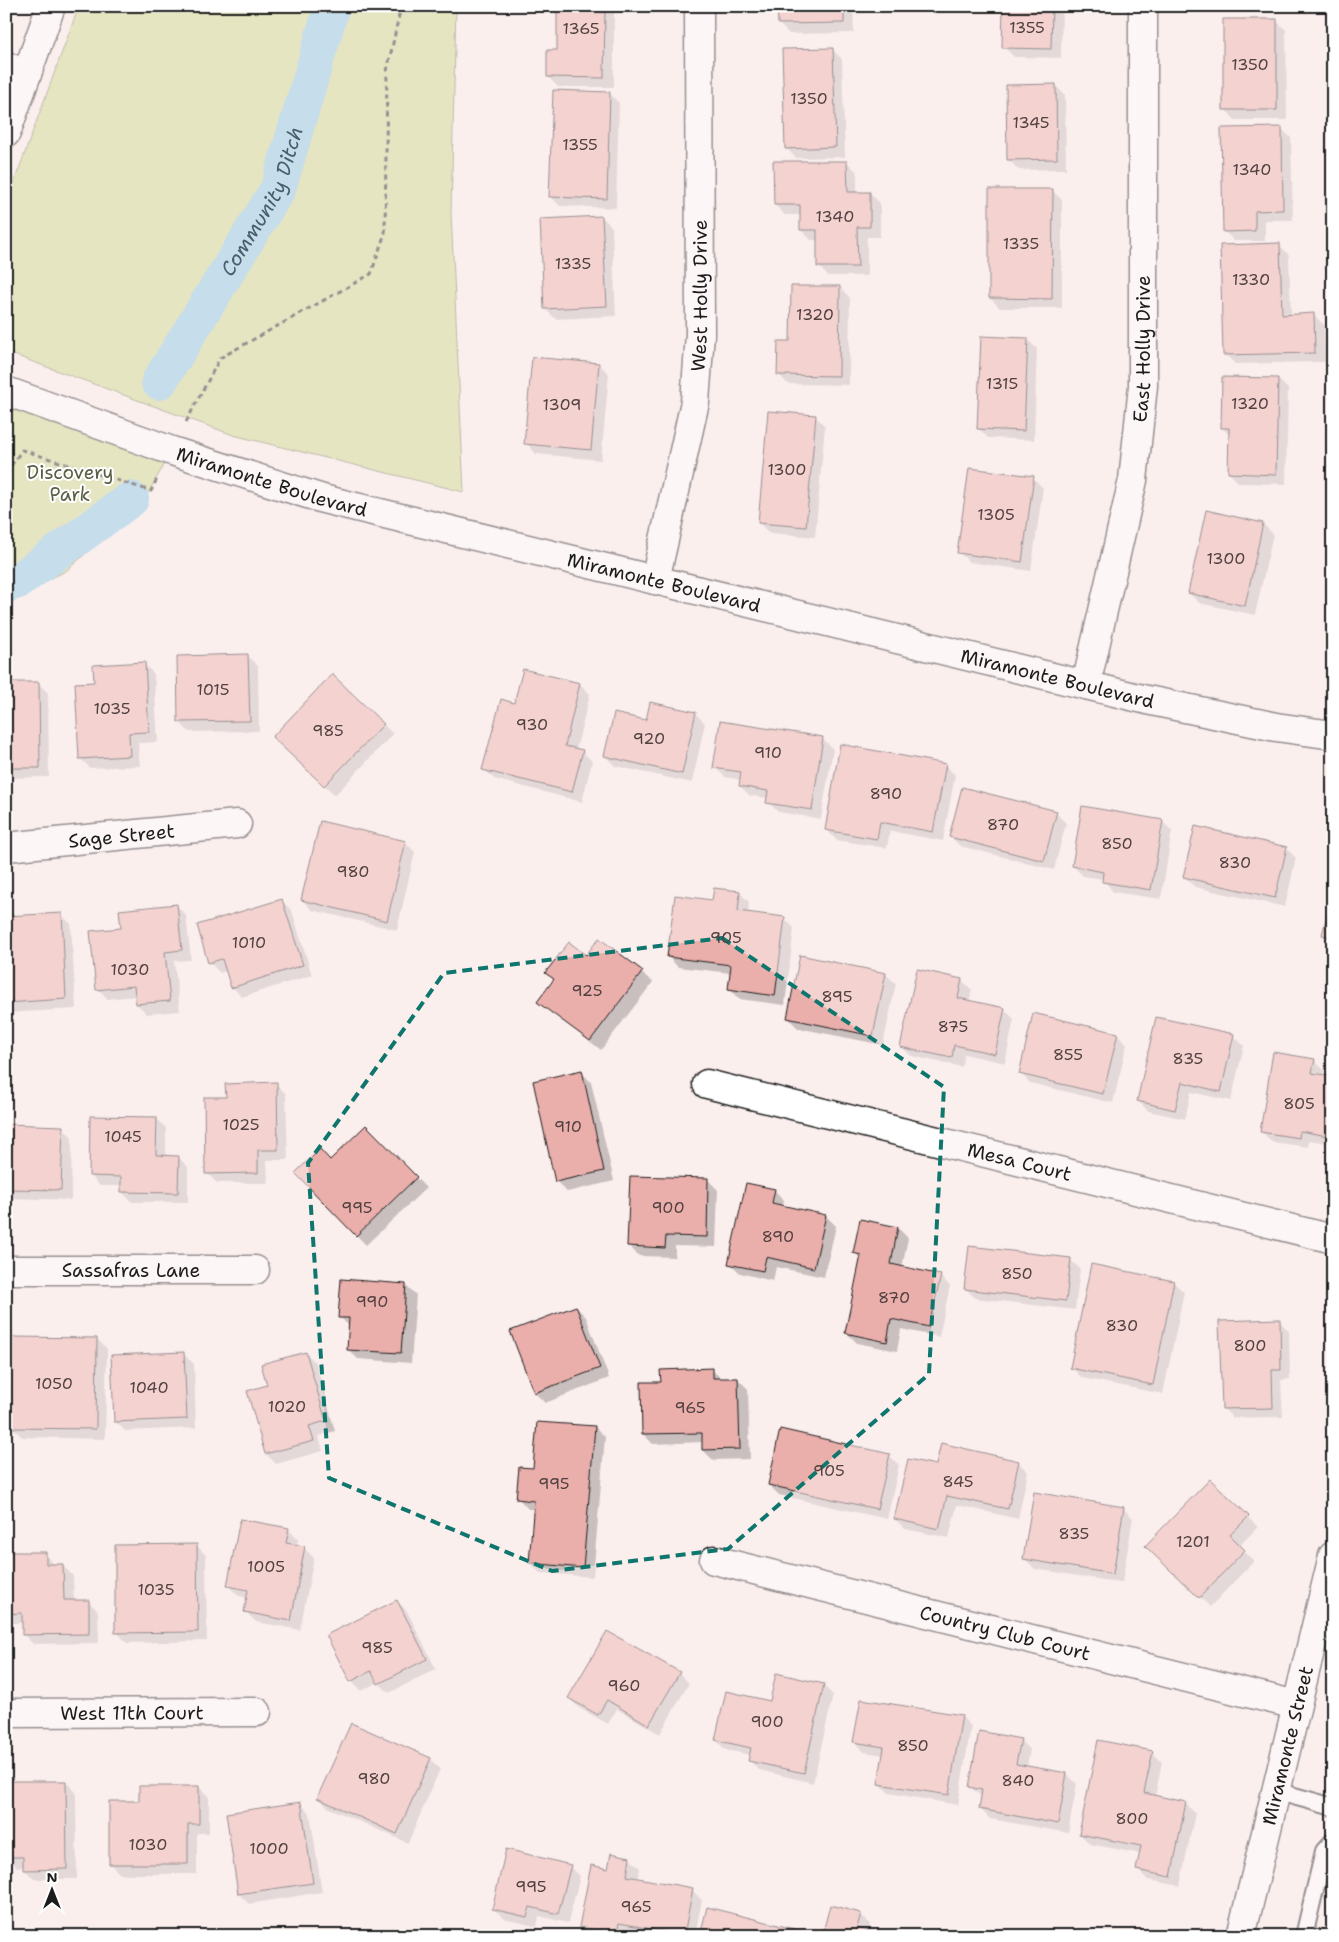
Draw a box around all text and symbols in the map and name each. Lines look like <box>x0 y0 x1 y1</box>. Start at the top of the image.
house number: 1355 <box>1009 17 1045 38</box>
house number: 1365 <box>562 18 600 39</box>
house number: 1350 <box>1231 54 1269 75</box>
house number: 1350 <box>790 88 828 109</box>
house number: 1345 <box>1012 112 1050 133</box>
water label: Community Ditch <box>214 123 309 281</box>
house number: 1355 <box>562 134 598 155</box>
house number: 1340 <box>1233 159 1271 180</box>
house number: 1340 <box>816 206 854 227</box>
street label: West Holly Drive <box>685 220 713 373</box>
house number: 1335 <box>1003 233 1039 254</box>
house number: 1335 <box>555 253 591 274</box>
house number: 1330 <box>1232 269 1270 290</box>
street label: East Holly Drive <box>1127 275 1156 424</box>
house number: 1320 <box>796 304 834 325</box>
house number: 1315 <box>986 373 1018 394</box>
house number: 1320 <box>1231 393 1269 414</box>
house number: 1309 <box>543 394 581 415</box>
street label: Miramonte Boulevard <box>173 441 370 522</box>
house number: 1300 <box>767 459 807 480</box>
park label: Discovery Park <box>27 460 113 507</box>
house number: 1305 <box>977 504 1015 525</box>
street label: Miramonte Boulevard <box>565 547 763 618</box>
house number: 1300 <box>1206 548 1246 569</box>
street label: Miramonte Boulevard <box>958 643 1156 714</box>
house number: 1015 <box>196 679 230 700</box>
house number: 1035 <box>93 698 131 719</box>
house number: 930 <box>516 714 548 735</box>
house number: 985 <box>312 720 344 741</box>
house number: 920 <box>633 728 665 749</box>
house number: 910 <box>754 742 782 763</box>
house number: 890 <box>870 783 902 804</box>
house number: 870 <box>987 814 1019 835</box>
street label: Sage Street <box>67 818 176 854</box>
house number: 850 <box>1101 833 1133 854</box>
house number: 830 <box>1219 852 1251 873</box>
house number: 980 <box>336 861 370 882</box>
house number: 905 <box>710 927 742 948</box>
house number: 1010 <box>232 932 266 953</box>
house number: 1030 <box>111 959 149 980</box>
house number: 925 <box>571 980 603 1001</box>
house number: 895 <box>821 986 853 1007</box>
house number: 875 <box>938 1016 968 1037</box>
house number: 855 <box>1053 1044 1083 1065</box>
house number: 835 <box>1173 1048 1203 1069</box>
house number: 805 <box>1283 1093 1315 1114</box>
house number: 1025 <box>222 1114 260 1135</box>
house number: 910 <box>554 1116 582 1137</box>
house number: 1045 <box>104 1126 142 1147</box>
street label: Mesa Court <box>965 1137 1074 1187</box>
house number: 995 <box>341 1197 373 1218</box>
house number: 900 <box>651 1197 685 1218</box>
house number: 890 <box>762 1226 794 1247</box>
street label: Sassafras Lane <box>62 1258 200 1283</box>
house number: 850 <box>1001 1263 1033 1284</box>
house number: 870 <box>878 1287 910 1308</box>
house number: 990 <box>356 1291 388 1312</box>
house number: 830 <box>1106 1315 1138 1336</box>
house number: 800 <box>1233 1335 1267 1356</box>
house number: 1050 <box>35 1373 73 1394</box>
house number: 1040 <box>129 1377 169 1398</box>
house number: 1020 <box>268 1396 306 1417</box>
house number: 965 <box>674 1397 706 1418</box>
house number: 905 <box>813 1460 845 1481</box>
house number: 845 <box>942 1471 974 1492</box>
house number: 995 <box>538 1473 570 1494</box>
house number: 835 <box>1059 1523 1089 1544</box>
house number: 1201 <box>1176 1531 1210 1552</box>
house number: 1005 <box>247 1556 285 1577</box>
house number: 1035 <box>137 1579 175 1600</box>
street label: Country Club Court <box>917 1600 1093 1666</box>
house number: 985 <box>361 1637 393 1658</box>
street label: Miramonte Street <box>1256 1663 1319 1828</box>
house number: 960 <box>608 1675 640 1696</box>
street label: West 11th Court <box>60 1700 204 1726</box>
house number: 900 <box>750 1711 784 1732</box>
house number: 850 <box>897 1735 929 1756</box>
house number: 980 <box>357 1768 391 1789</box>
house number: 840 <box>1002 1770 1034 1791</box>
house number: 800 <box>1115 1808 1149 1829</box>
house number: 1030 <box>129 1834 167 1855</box>
house number: 1000 <box>249 1838 289 1859</box>
north arrow <box>28 1864 78 1914</box>
text: N <box>46 1868 58 1886</box>
house number: 995 <box>515 1876 547 1897</box>
house number: 965 <box>620 1896 652 1917</box>

